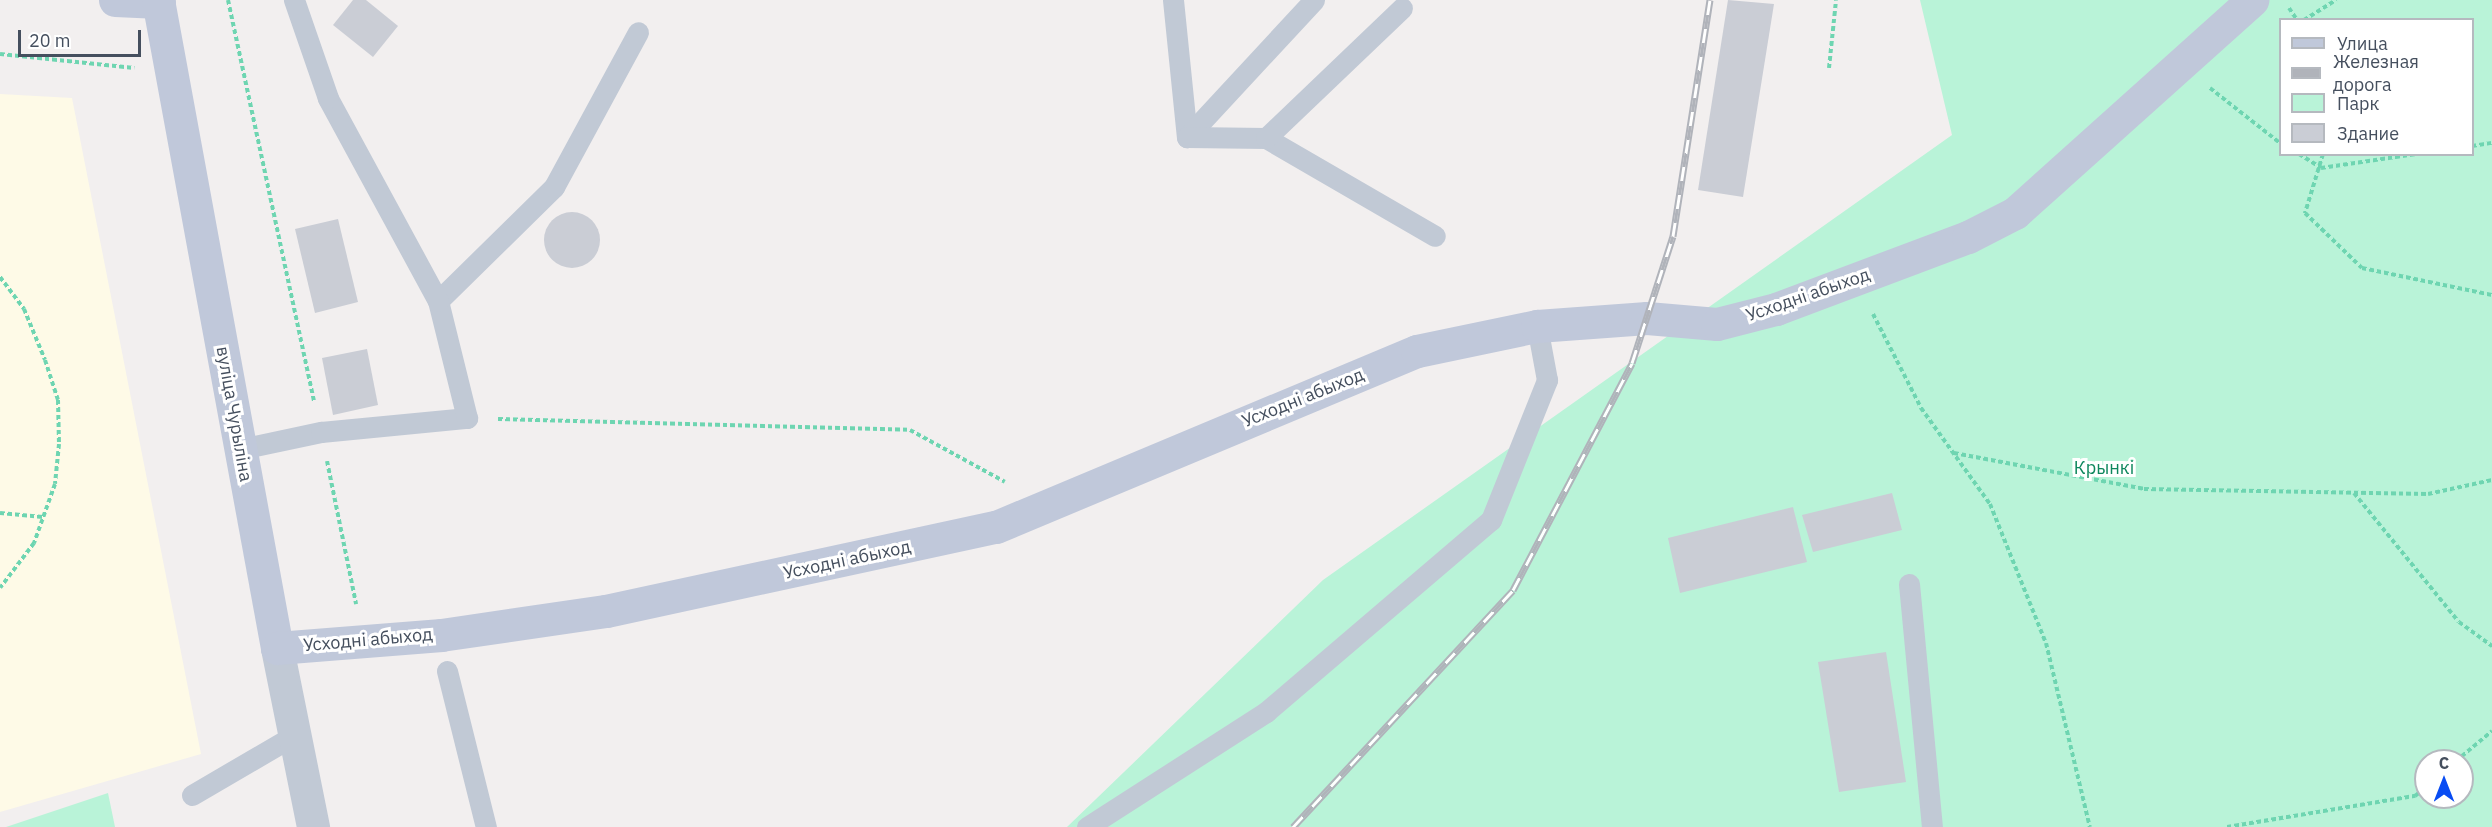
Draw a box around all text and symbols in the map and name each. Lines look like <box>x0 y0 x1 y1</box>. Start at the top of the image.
scale bar <box>21 18 144 56</box>
legend <box>2279 18 2474 156</box>
text: 20 m <box>29 29 71 52</box>
text: Улица <box>2337 32 2388 55</box>
text: Железная дорога <box>2333 50 2419 96</box>
text: Парк <box>2337 92 2379 115</box>
text: Здание <box>2337 122 2399 145</box>
street label: Усходні абыход <box>1743 264 1873 326</box>
street label: вуліца Чурыліна <box>211 345 257 483</box>
street label: Усходні абыход <box>1239 364 1367 432</box>
park label: Крынкі <box>2074 457 2134 479</box>
street label: Усходні абыход <box>781 536 913 584</box>
street label: Усходні абыход <box>302 624 434 656</box>
north arrow <box>2414 749 2474 809</box>
text: С <box>2439 753 2449 773</box>

